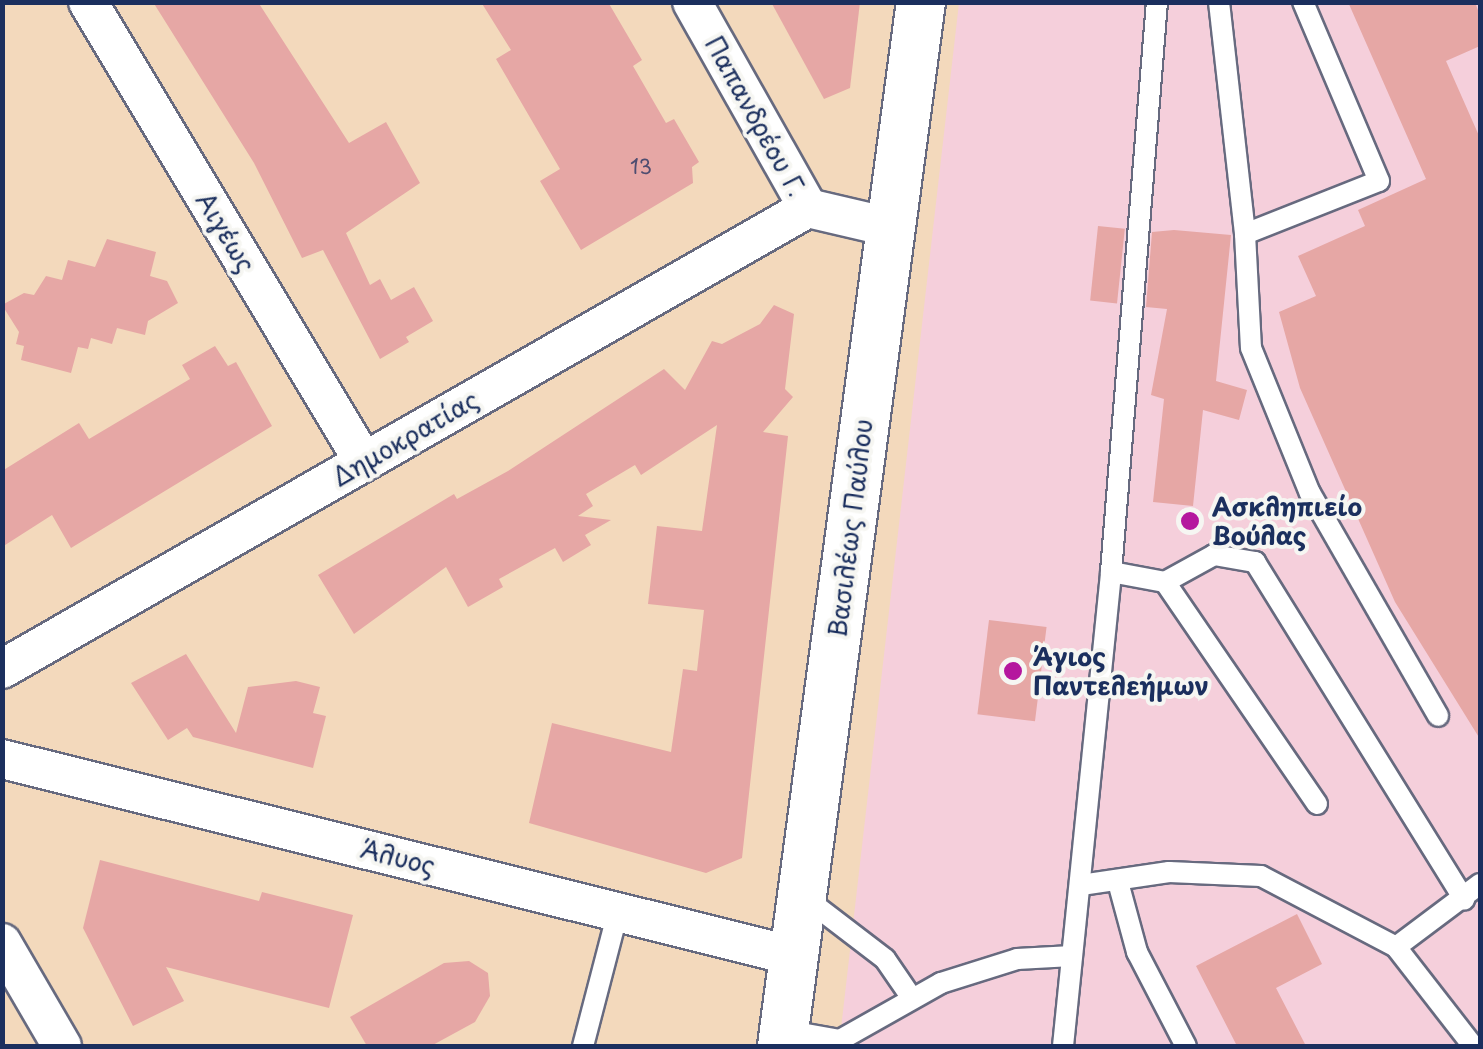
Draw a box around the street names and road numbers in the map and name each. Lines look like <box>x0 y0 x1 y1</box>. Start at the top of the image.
street label: Παπανδρέου Γ. <box>700 31 812 201</box>
street label: Αιγέως <box>191 187 261 277</box>
street label: Δημοκρατίας <box>327 384 483 492</box>
street label: Βασιλέως Παύλου <box>822 417 878 639</box>
street label: Άλυος <box>358 833 438 881</box>

